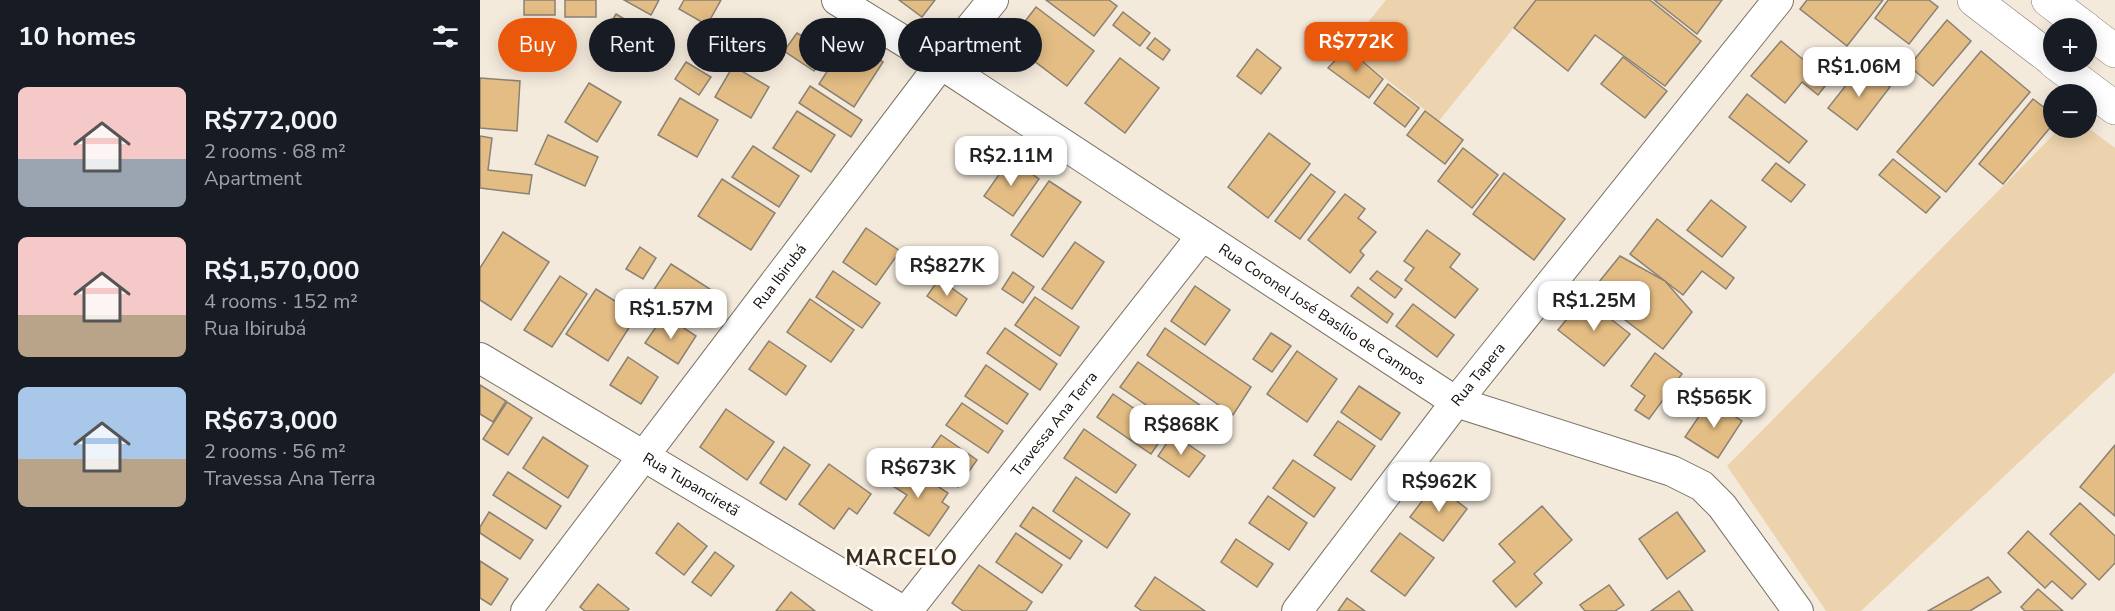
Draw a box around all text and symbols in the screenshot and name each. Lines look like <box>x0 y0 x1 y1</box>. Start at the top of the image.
chip: Buy <box>498 18 577 72</box>
chip: Rent <box>589 18 675 72</box>
chip: Filters <box>687 18 787 72</box>
chip: New <box>799 18 886 72</box>
chip: Apartment <box>898 18 1042 72</box>
map controls <box>2043 18 2097 138</box>
button: + <box>2043 18 2097 72</box>
text: 10 homes <box>18 19 136 54</box>
icon: filters <box>429 20 462 53</box>
pin: R$772K <box>1307 22 1405 73</box>
text: R$772K <box>1319 28 1394 55</box>
pin: R$1.06M <box>1804 47 1914 98</box>
text: R$1.06M <box>1817 53 1901 80</box>
button: − <box>2043 84 2097 138</box>
text: R$772,000 <box>204 103 337 138</box>
icon: home <box>66 111 138 183</box>
pin: R$2.11M <box>956 136 1066 187</box>
text: 2 rooms · 68 m² <box>204 138 346 165</box>
text: R$2.11M <box>969 142 1053 169</box>
text: Apartment <box>204 165 302 192</box>
street label: Rua Coronel José Basílio de Campos <box>1215 239 1429 389</box>
street label: Rua Ibirubá <box>749 240 811 313</box>
pin: R$827K <box>898 246 996 297</box>
text: R$827K <box>910 252 985 279</box>
text: R$1,570,000 <box>204 253 360 288</box>
icon: home <box>66 261 138 333</box>
pin: R$1.25M <box>1539 281 1649 332</box>
text: R$1.25M <box>1552 287 1636 314</box>
text: 4 rooms · 152 m² <box>204 288 358 315</box>
pin: R$1.57M <box>616 289 726 340</box>
text: R$1.57M <box>629 295 713 322</box>
text: Rua Ibirubá <box>204 315 306 342</box>
street label: Rua Tapera <box>1447 338 1510 410</box>
street label: Travessa Ana Terra <box>1006 367 1102 481</box>
pin: R$565K <box>1665 378 1763 429</box>
text: R$565K <box>1677 384 1752 411</box>
text: R$673,000 <box>204 403 337 438</box>
pin: R$868K <box>1132 405 1230 456</box>
icon: home <box>66 411 138 483</box>
text: R$868K <box>1144 411 1219 438</box>
text: 2 rooms · 56 m² <box>204 438 346 465</box>
street label: Rua Tupanciretã <box>639 448 743 521</box>
pin: R$673K <box>869 448 967 499</box>
text: R$673K <box>881 454 956 481</box>
pin: R$962K <box>1390 462 1488 513</box>
text: Travessa Ana Terra <box>204 465 376 492</box>
text: R$962K <box>1402 468 1477 495</box>
district label: MARCELO <box>846 544 958 572</box>

